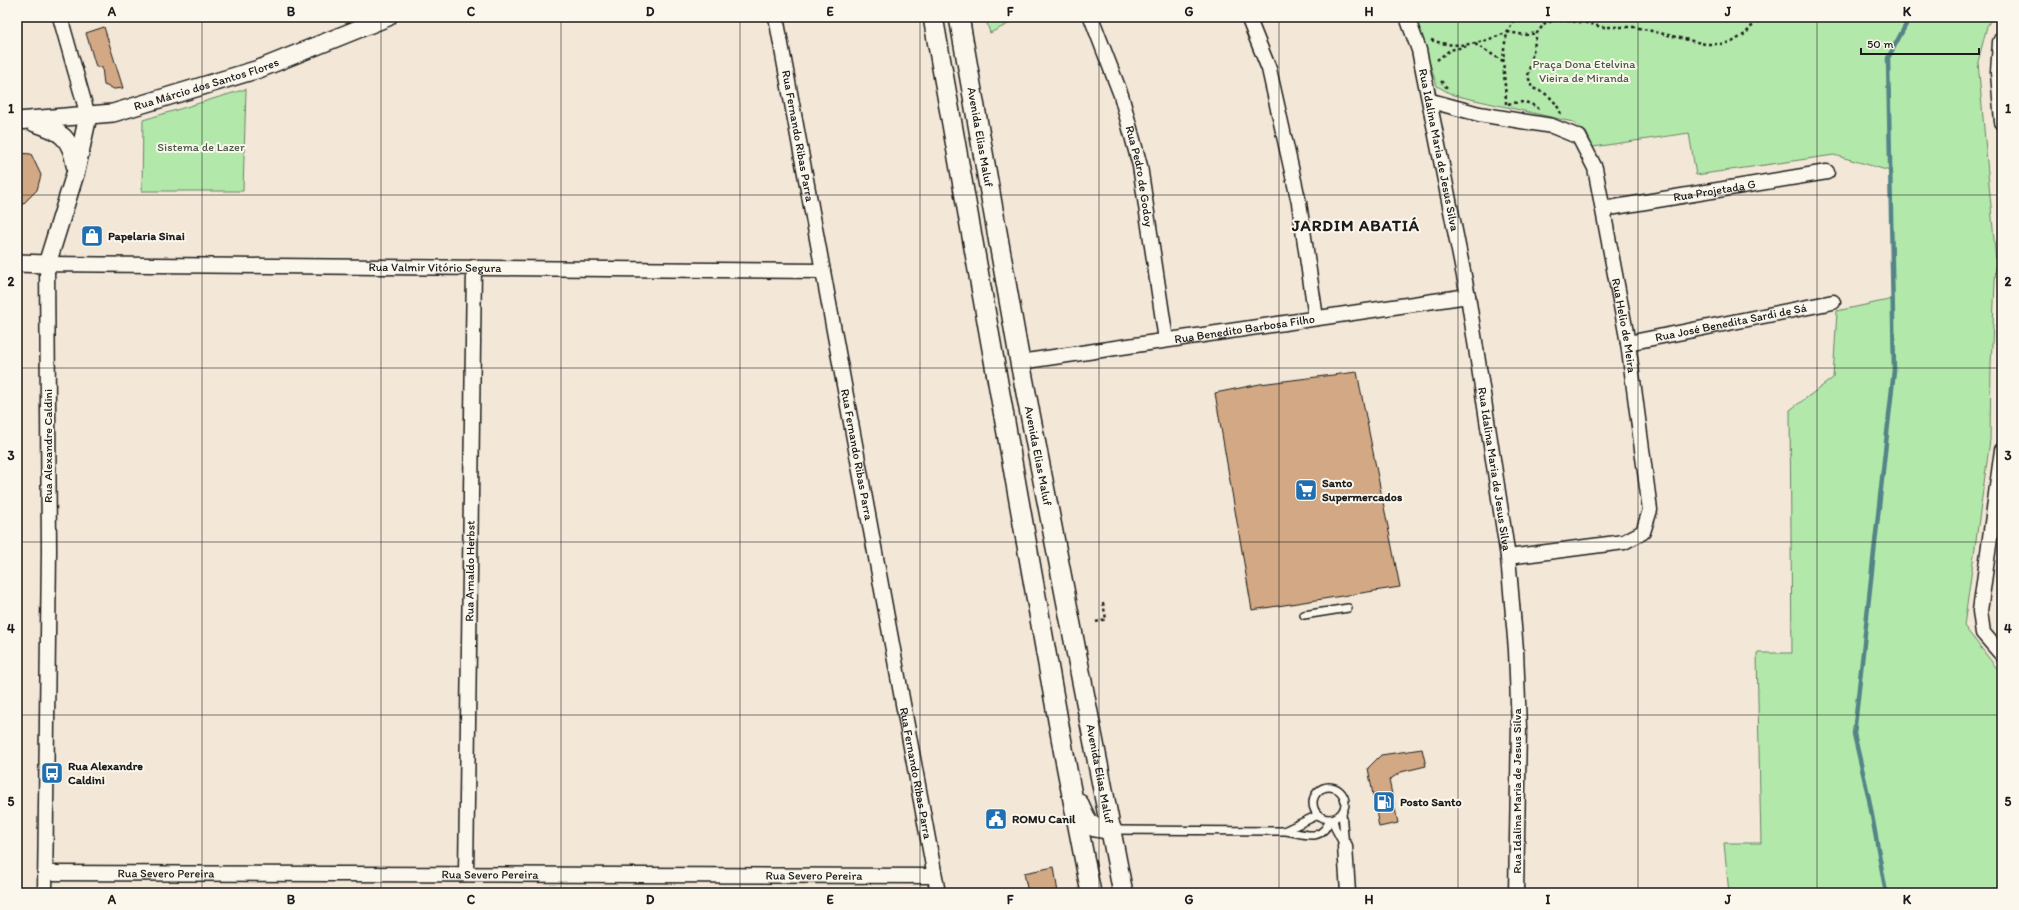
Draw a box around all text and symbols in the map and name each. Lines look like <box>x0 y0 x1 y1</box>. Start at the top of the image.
text: A <box>107 4 117 19</box>
text: B <box>287 4 296 19</box>
text: C <box>467 4 476 19</box>
text: D <box>646 4 655 19</box>
text: E <box>826 4 834 19</box>
text: F <box>1007 4 1014 19</box>
text: G <box>1185 4 1194 19</box>
text: H <box>1365 4 1374 19</box>
text: I <box>1546 4 1551 19</box>
text: J <box>1724 4 1732 19</box>
text: K <box>1903 4 1912 19</box>
scale bar <box>1861 30 1979 56</box>
text: 50 m <box>1867 37 1893 51</box>
street label: Rua Márcio dos Santos Flores <box>132 55 281 113</box>
park label: Praça Dona Etelvina Vieira de Miranda <box>1533 57 1636 85</box>
street label: Rua Idalina Maria de Jesus Silva <box>1416 67 1462 233</box>
street label: Rua Fernando Ribas Parra <box>779 69 817 204</box>
street label: Avenida Elias Maluf <box>965 86 996 189</box>
text: 1 <box>8 101 14 116</box>
text: 1 <box>2005 101 2011 116</box>
street label: Rua Pedro de Godoy <box>1123 124 1156 228</box>
park label: Sistema de Lazer <box>157 140 245 154</box>
street label: Rua Projetada G <box>1672 177 1757 204</box>
district label: JARDIM ABATIÁ <box>1291 216 1420 235</box>
shop icon: Papelaria Sinai <box>79 223 105 249</box>
place label: Papelaria Sinai <box>108 229 185 244</box>
street label: Rua Valmir Vitório Segura <box>368 260 502 275</box>
text: 2 <box>8 274 15 289</box>
text: 2 <box>2005 274 2012 289</box>
street label: Rua Helio de Meira <box>1609 277 1639 375</box>
street label: Rua José Benedita Sardi de Sá <box>1654 300 1809 344</box>
street label: Rua Benedito Barbosa Filho <box>1173 312 1316 346</box>
street label: Rua Idalina Maria de Jesus Silva <box>1475 386 1514 553</box>
street label: Rua Fernando Ribas Parra <box>838 388 876 522</box>
street label: Rua Alexandre Caldini <box>41 389 55 503</box>
street label: Avenida Elias Maluf <box>1022 405 1055 507</box>
text: 3 <box>7 448 15 463</box>
text: 3 <box>2004 448 2012 463</box>
place label: Santo Supermercados <box>1322 476 1403 505</box>
supermarket icon: Santo Supermercados <box>1293 477 1319 503</box>
street label: Rua Arnaldo Herbst <box>462 520 478 622</box>
text: 4 <box>7 621 15 636</box>
text: 4 <box>2004 621 2012 636</box>
street label: Rua Fernando Ribas Parra <box>897 706 935 841</box>
street label: Rua Idalina Maria de Jesus Silva <box>1510 708 1524 874</box>
street label: Avenida Elias Maluf <box>1083 723 1116 825</box>
place label: Rua Alexandre Caldini <box>68 759 143 787</box>
bus stop icon: Rua Alexandre Caldini <box>39 760 65 786</box>
fuel station icon: Posto Santo <box>1371 789 1397 815</box>
text: 5 <box>8 794 15 809</box>
text: 5 <box>2005 794 2012 809</box>
place label: Posto Santo <box>1400 795 1462 809</box>
public building icon: ROMU Canil <box>983 806 1009 832</box>
place label: ROMU Canil <box>1012 812 1076 826</box>
street label: Rua Severo Pereira <box>118 866 215 881</box>
street label: Rua Severo Pereira <box>442 867 539 882</box>
street label: Rua Severo Pereira <box>766 868 863 883</box>
text: A <box>107 892 117 907</box>
text: B <box>287 892 296 907</box>
text: C <box>467 892 476 907</box>
text: D <box>646 892 655 907</box>
text: E <box>826 892 834 907</box>
text: F <box>1007 892 1014 907</box>
text: G <box>1185 892 1194 907</box>
text: H <box>1365 892 1374 907</box>
text: I <box>1546 892 1551 907</box>
text: J <box>1724 892 1732 907</box>
text: K <box>1903 892 1912 907</box>

